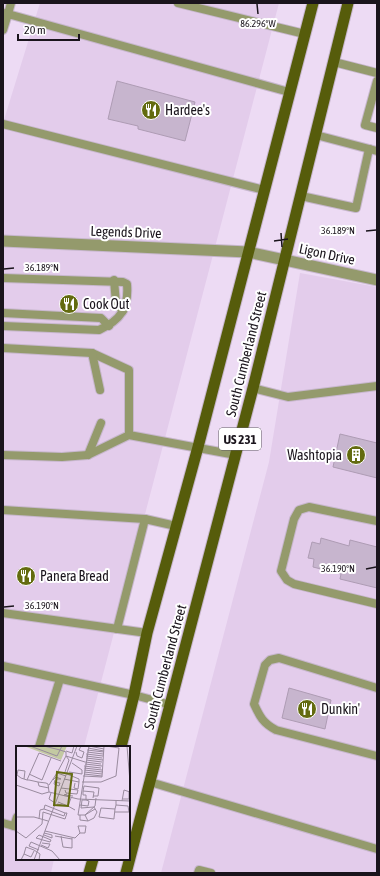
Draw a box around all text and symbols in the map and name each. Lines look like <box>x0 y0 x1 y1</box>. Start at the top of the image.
scale bar <box>18 16 79 42</box>
text: 86.296°W <box>240 18 276 29</box>
text: 20 m <box>24 23 46 37</box>
restaurant icon: Hardee's <box>140 99 162 121</box>
place label: Hardee's <box>165 102 210 118</box>
street label: Legends Drive <box>90 223 162 241</box>
text: 36.189°N <box>321 225 355 236</box>
street label: Ligon Drive <box>298 240 356 268</box>
text: 36.189°N <box>25 262 59 273</box>
street label: South Cumberland Street <box>223 290 269 418</box>
restaurant icon: Cook Out <box>58 293 80 315</box>
place label: Cook Out <box>83 296 130 312</box>
road number: US 231 <box>219 428 261 450</box>
building icon: Washtopia <box>345 444 367 466</box>
place label: Washtopia <box>287 447 342 463</box>
text: 36.190°N <box>321 563 355 574</box>
restaurant icon: Panera Bread <box>15 565 37 587</box>
place label: Panera Bread <box>40 568 109 584</box>
text: 36.190°N <box>25 600 59 611</box>
street label: South Cumberland Street <box>141 603 189 731</box>
restaurant icon: Dunkin' <box>296 698 318 720</box>
place label: Dunkin' <box>321 701 360 717</box>
inset map <box>16 746 130 860</box>

